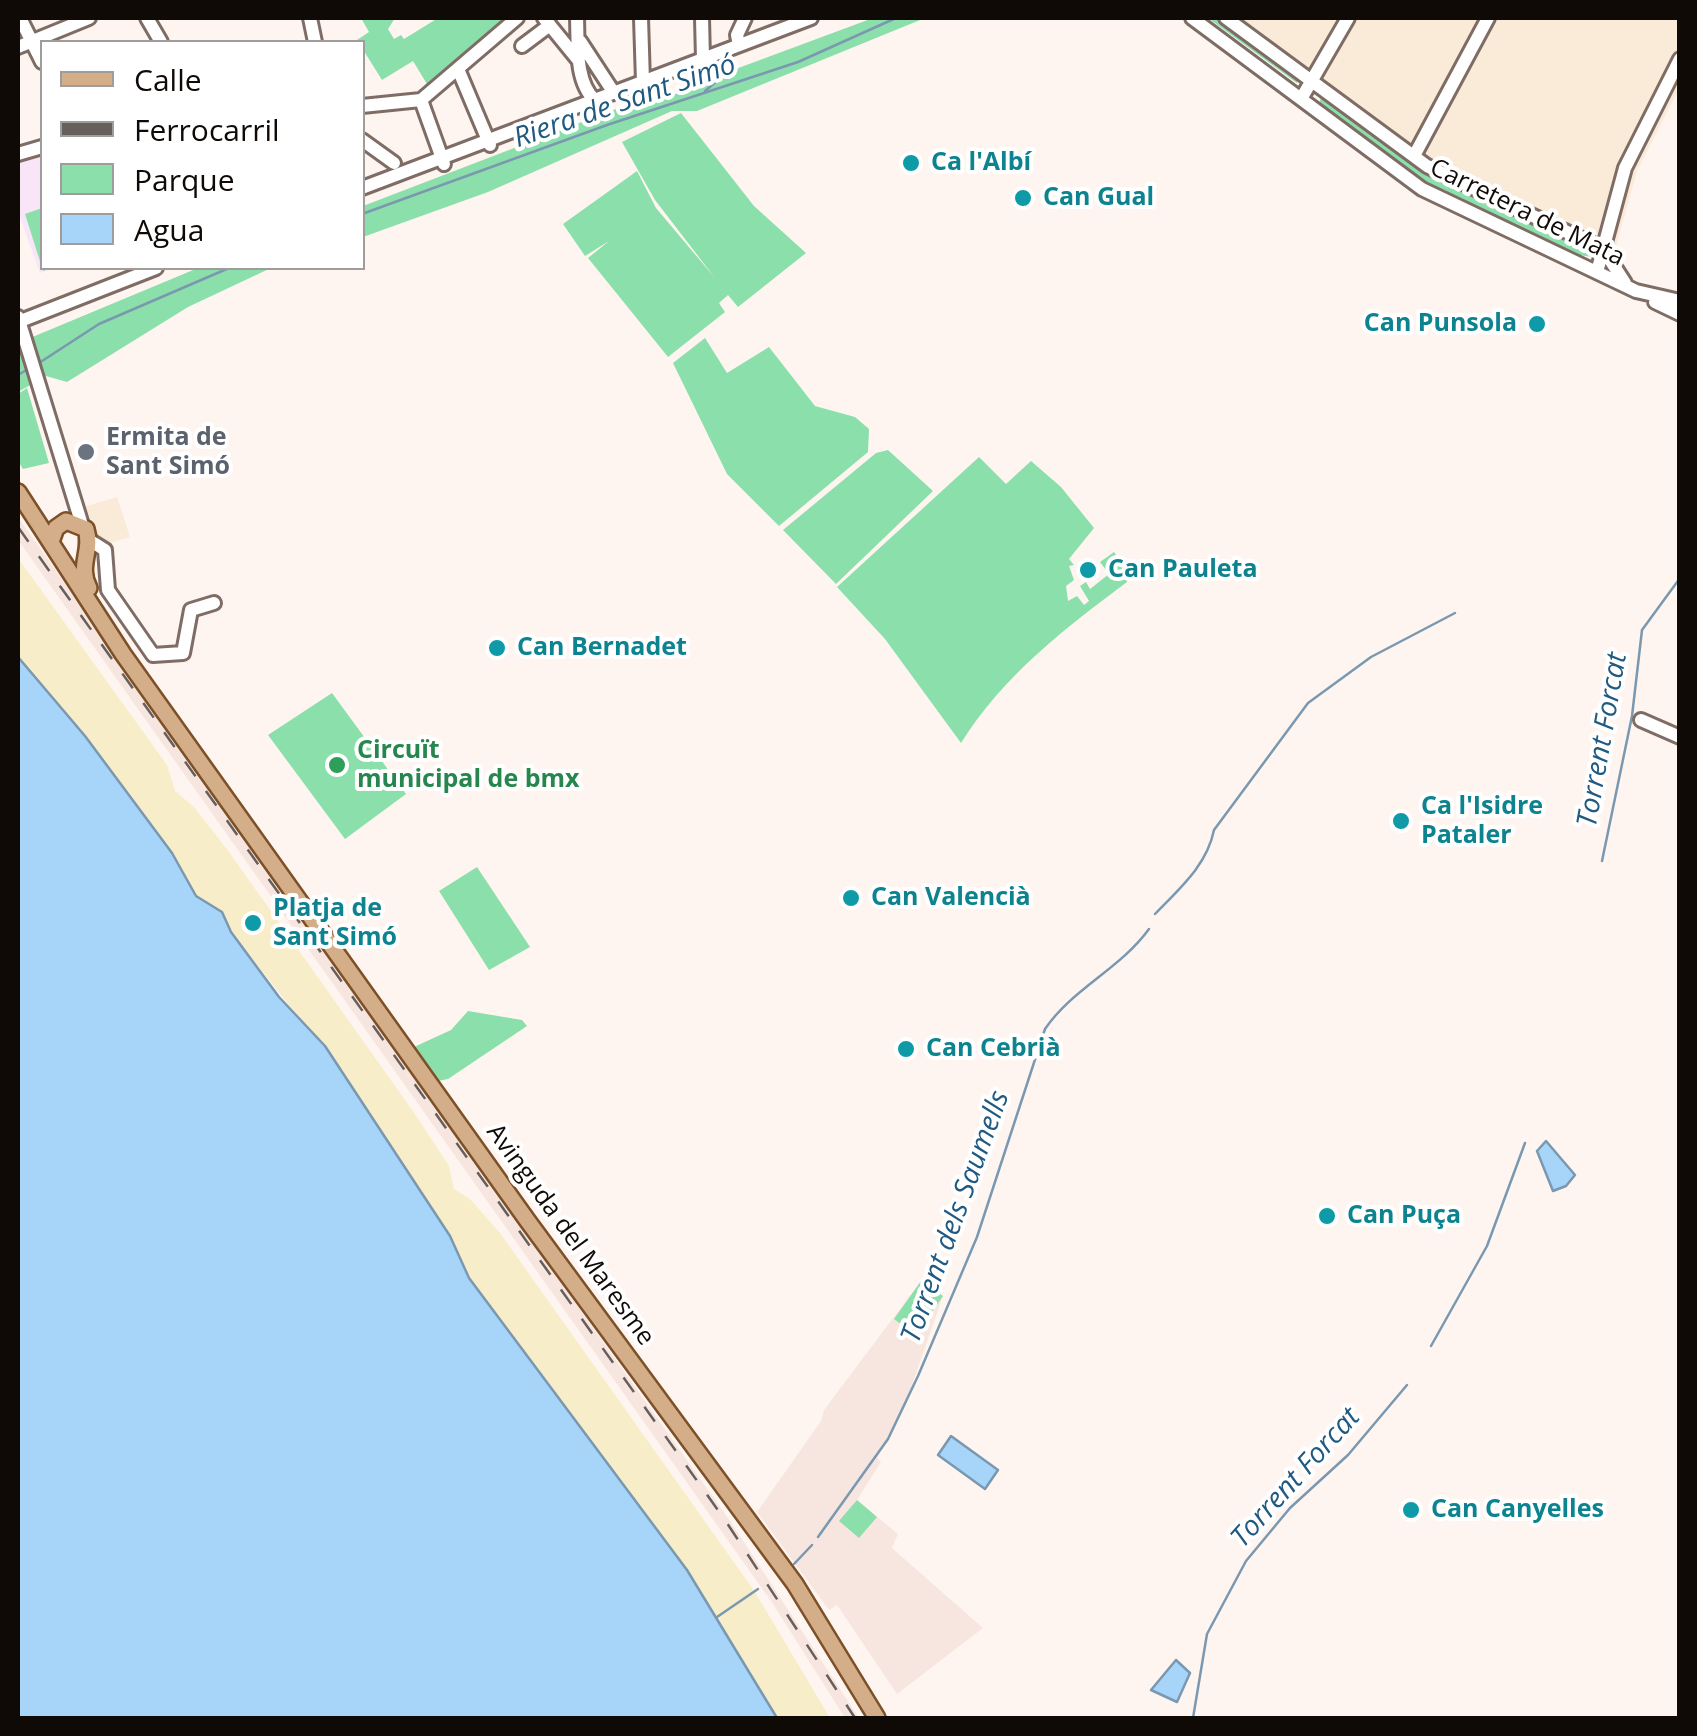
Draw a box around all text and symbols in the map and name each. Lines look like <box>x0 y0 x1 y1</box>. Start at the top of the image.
legend <box>40 40 365 270</box>
water label: Riera de Sant Simó <box>510 48 740 156</box>
text: Calle <box>134 59 202 100</box>
text: Ferrocarril <box>134 109 280 150</box>
place label: Ca l'Albí <box>931 148 1031 178</box>
marker: Ca l'Albí <box>900 152 922 174</box>
street label: Carretera de Mata <box>1425 153 1629 273</box>
text: Parque <box>134 159 235 200</box>
place label: Can Gual <box>1043 183 1154 213</box>
marker: Can Gual <box>1012 187 1034 209</box>
text: Agua <box>134 209 204 250</box>
place label: Can Punsola <box>1364 309 1517 339</box>
marker: Can Punsola <box>1526 313 1548 335</box>
place label: Ermita de Sant Simó <box>106 423 230 482</box>
marker: Ermita de Sant Simó <box>75 441 97 463</box>
place label: Can Pauleta <box>1108 555 1258 585</box>
marker: Can Pauleta <box>1077 559 1099 581</box>
place label: Can Bernadet <box>517 633 687 663</box>
marker: Can Bernadet <box>486 637 508 659</box>
water label: Torrent Forcat <box>1571 650 1635 830</box>
place label: Circuït municipal de bmx <box>357 736 579 795</box>
marker: Circuït municipal de bmx <box>326 754 348 776</box>
place label: Ca l'Isidre Pataler <box>1421 792 1543 851</box>
marker: Ca l'Isidre Pataler <box>1390 810 1412 832</box>
place label: Can Valencià <box>871 883 1031 913</box>
marker: Can Valencià <box>840 887 862 909</box>
place label: Platja de Sant Simó <box>273 894 397 953</box>
marker: Platja de Sant Simó <box>242 912 264 934</box>
place label: Can Cebrià <box>926 1034 1061 1064</box>
marker: Can Cebrià <box>895 1038 917 1060</box>
water label: Torrent dels Saumells <box>895 1086 1017 1348</box>
street label: Avinguda del Maresme <box>480 1118 660 1352</box>
place label: Can Puça <box>1347 1201 1461 1231</box>
marker: Can Puça <box>1316 1205 1338 1227</box>
water label: Torrent Forcat <box>1224 1401 1368 1555</box>
place label: Can Canyelles <box>1431 1495 1604 1525</box>
marker: Can Canyelles <box>1400 1499 1422 1521</box>

